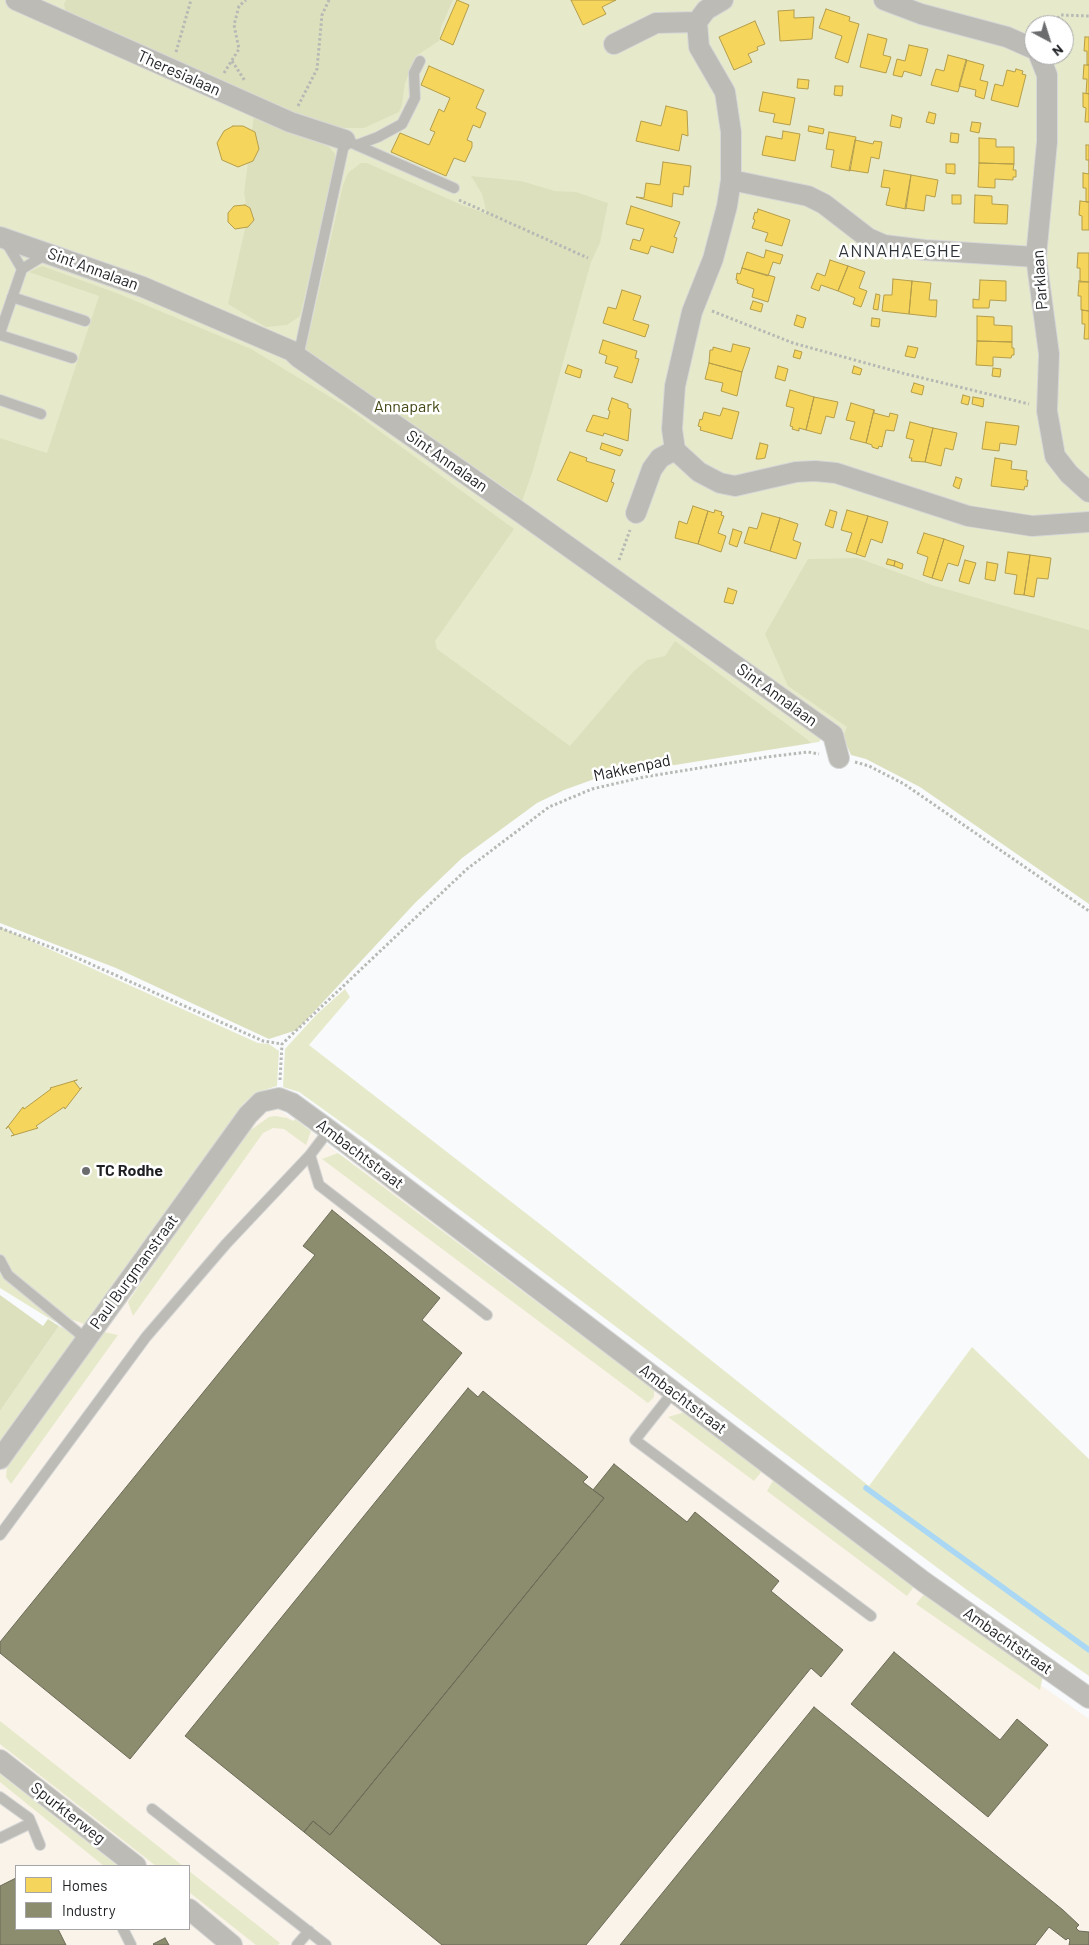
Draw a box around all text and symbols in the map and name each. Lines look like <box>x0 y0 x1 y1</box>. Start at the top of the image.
north arrow <box>1024 15 1074 65</box>
text: N <box>1049 42 1067 61</box>
street label: Theresialaan <box>134 46 224 100</box>
district label: ANNAHAEGHE <box>837 240 963 262</box>
street label: Sint Annalaan <box>45 244 141 294</box>
street label: Parklaan <box>1028 249 1052 311</box>
park label: Annapark <box>374 397 440 417</box>
street label: Sint Annalaan <box>403 426 491 496</box>
street label: Sint Annalaan <box>733 659 821 731</box>
street label: Makkenpad <box>592 750 672 786</box>
street label: Ambachtstraat <box>313 1115 407 1193</box>
place label: TC Rodhe <box>96 1161 163 1181</box>
marker: TC Rodhe <box>80 1165 92 1177</box>
street label: Paul Burgmanstraat <box>86 1211 182 1333</box>
street label: Ambachtstraat <box>636 1360 730 1438</box>
street label: Ambachtstraat <box>960 1603 1056 1679</box>
street label: Spurkterweg <box>27 1778 109 1848</box>
legend <box>15 1865 190 1930</box>
text: Homes <box>62 1876 107 1894</box>
text: Industry <box>62 1901 116 1919</box>

